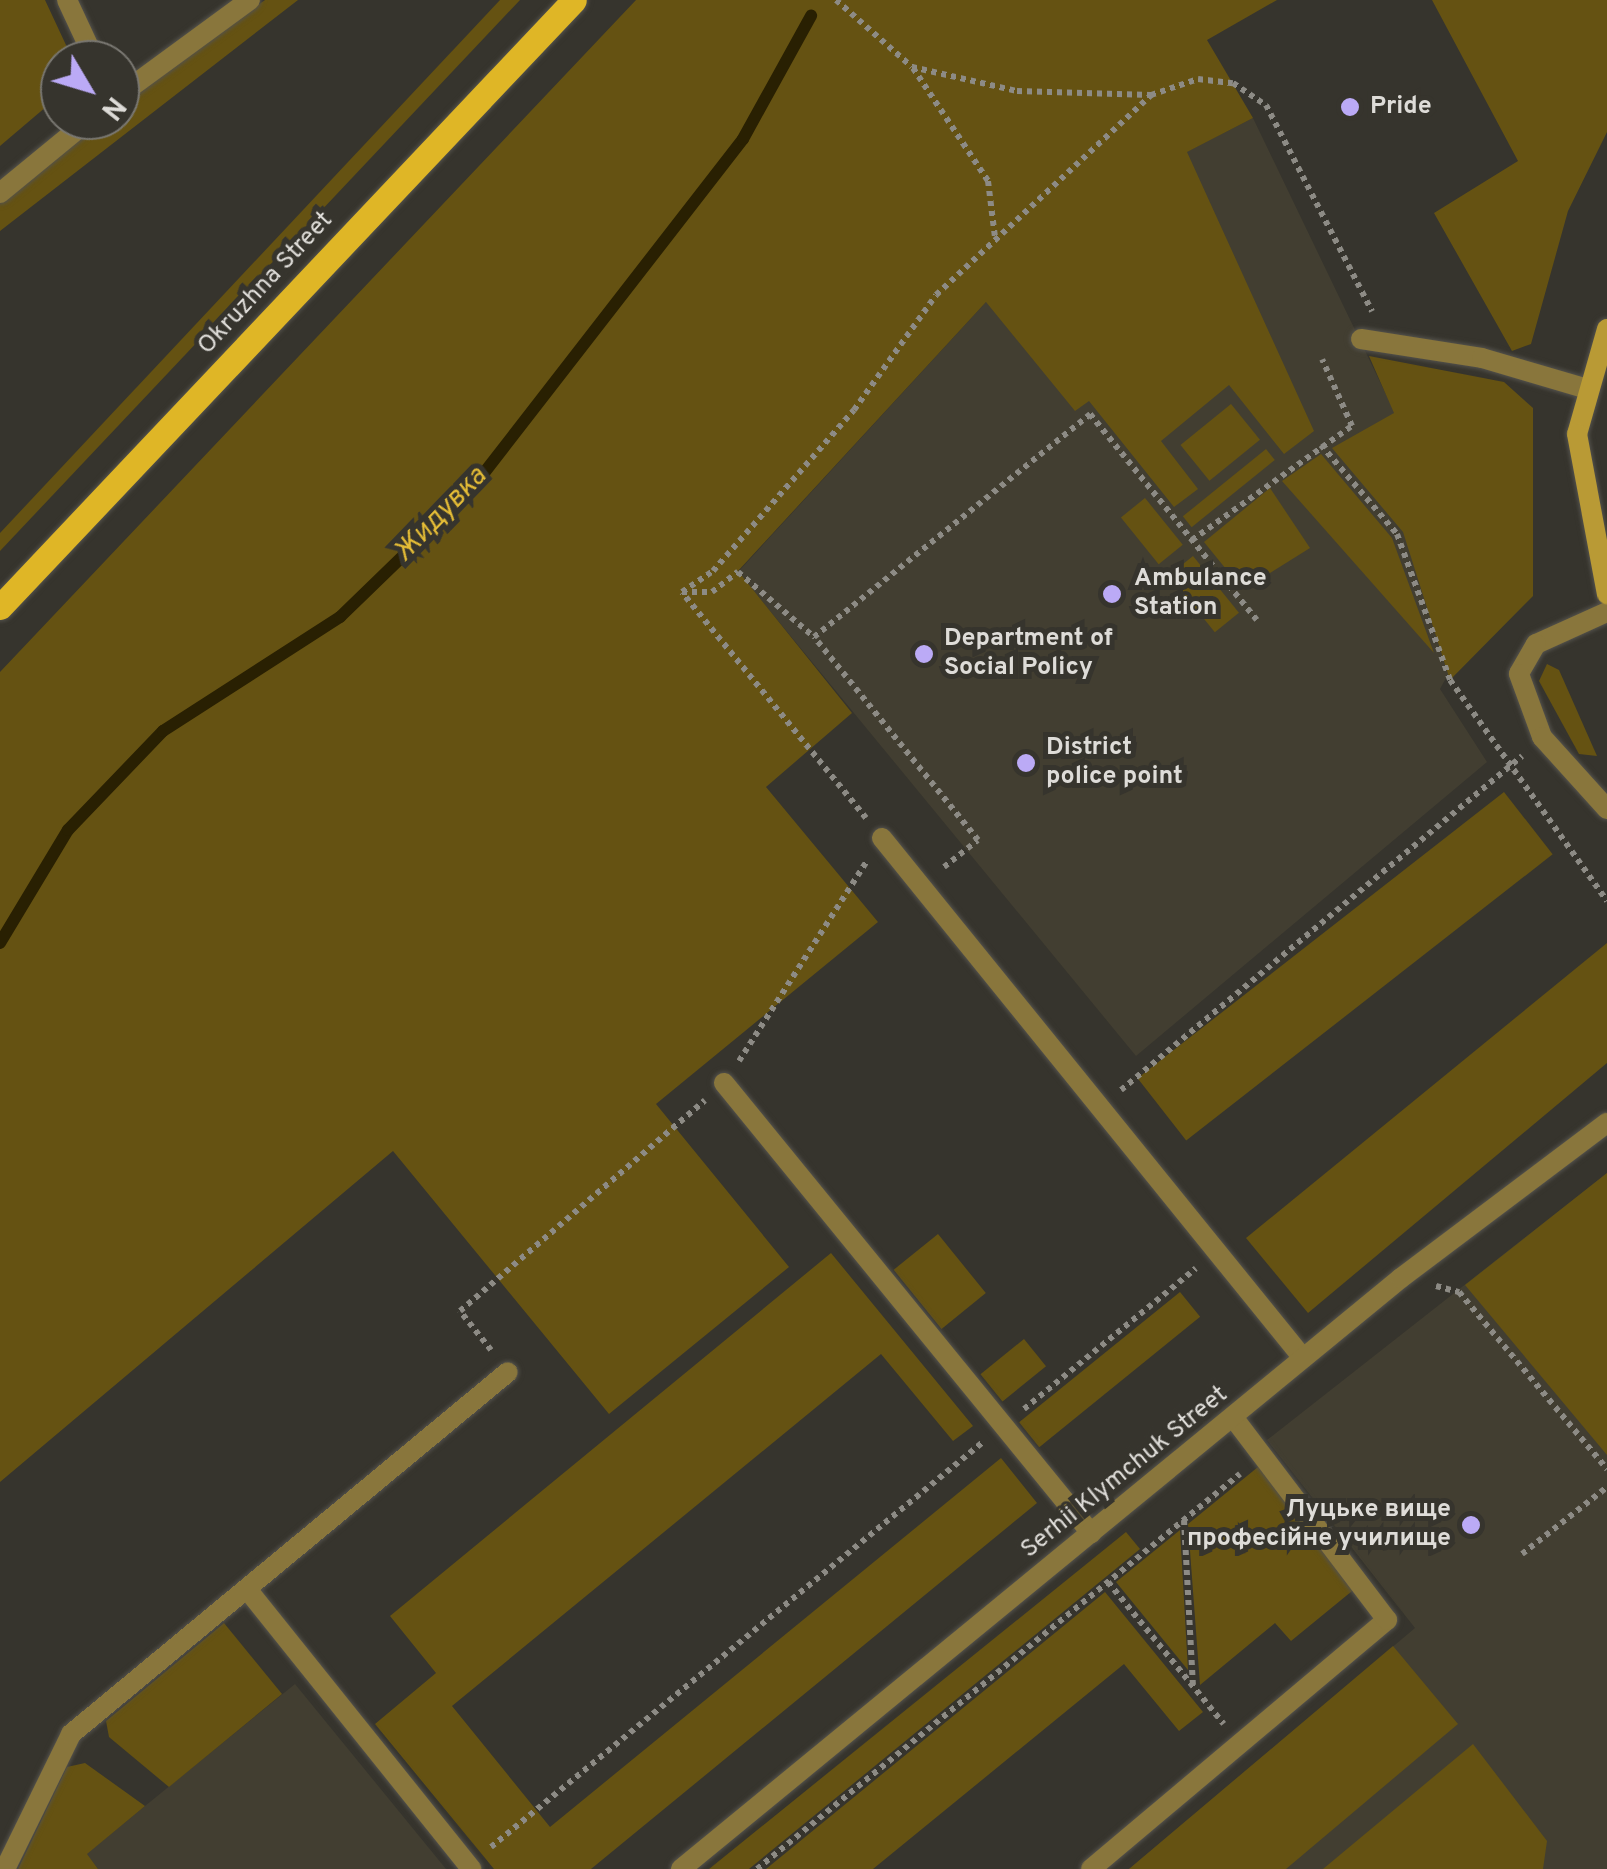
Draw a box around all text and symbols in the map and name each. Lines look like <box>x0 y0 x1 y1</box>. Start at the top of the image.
north arrow <box>40 40 140 140</box>
text: N <box>92 88 132 126</box>
place label: Pride <box>1370 92 1432 122</box>
marker: Pride <box>1339 96 1361 118</box>
street label: Okruzhna Street <box>192 206 340 362</box>
water label: Жидувка <box>387 460 495 570</box>
place label: Ambulance Station <box>1134 565 1267 624</box>
marker: Ambulance Station <box>1099 581 1125 607</box>
place label: Department of Social Policy <box>944 625 1113 684</box>
marker: Department of Social Policy <box>913 643 935 665</box>
place label: District police point <box>1046 734 1183 793</box>
marker: District police point <box>1015 752 1037 774</box>
street label: Serhii Klymchuk Street <box>1016 1380 1234 1566</box>
place label: Луцьке вище професійне училище <box>1187 1496 1451 1555</box>
marker: Луцьке вище професійне училище <box>1460 1514 1482 1536</box>

